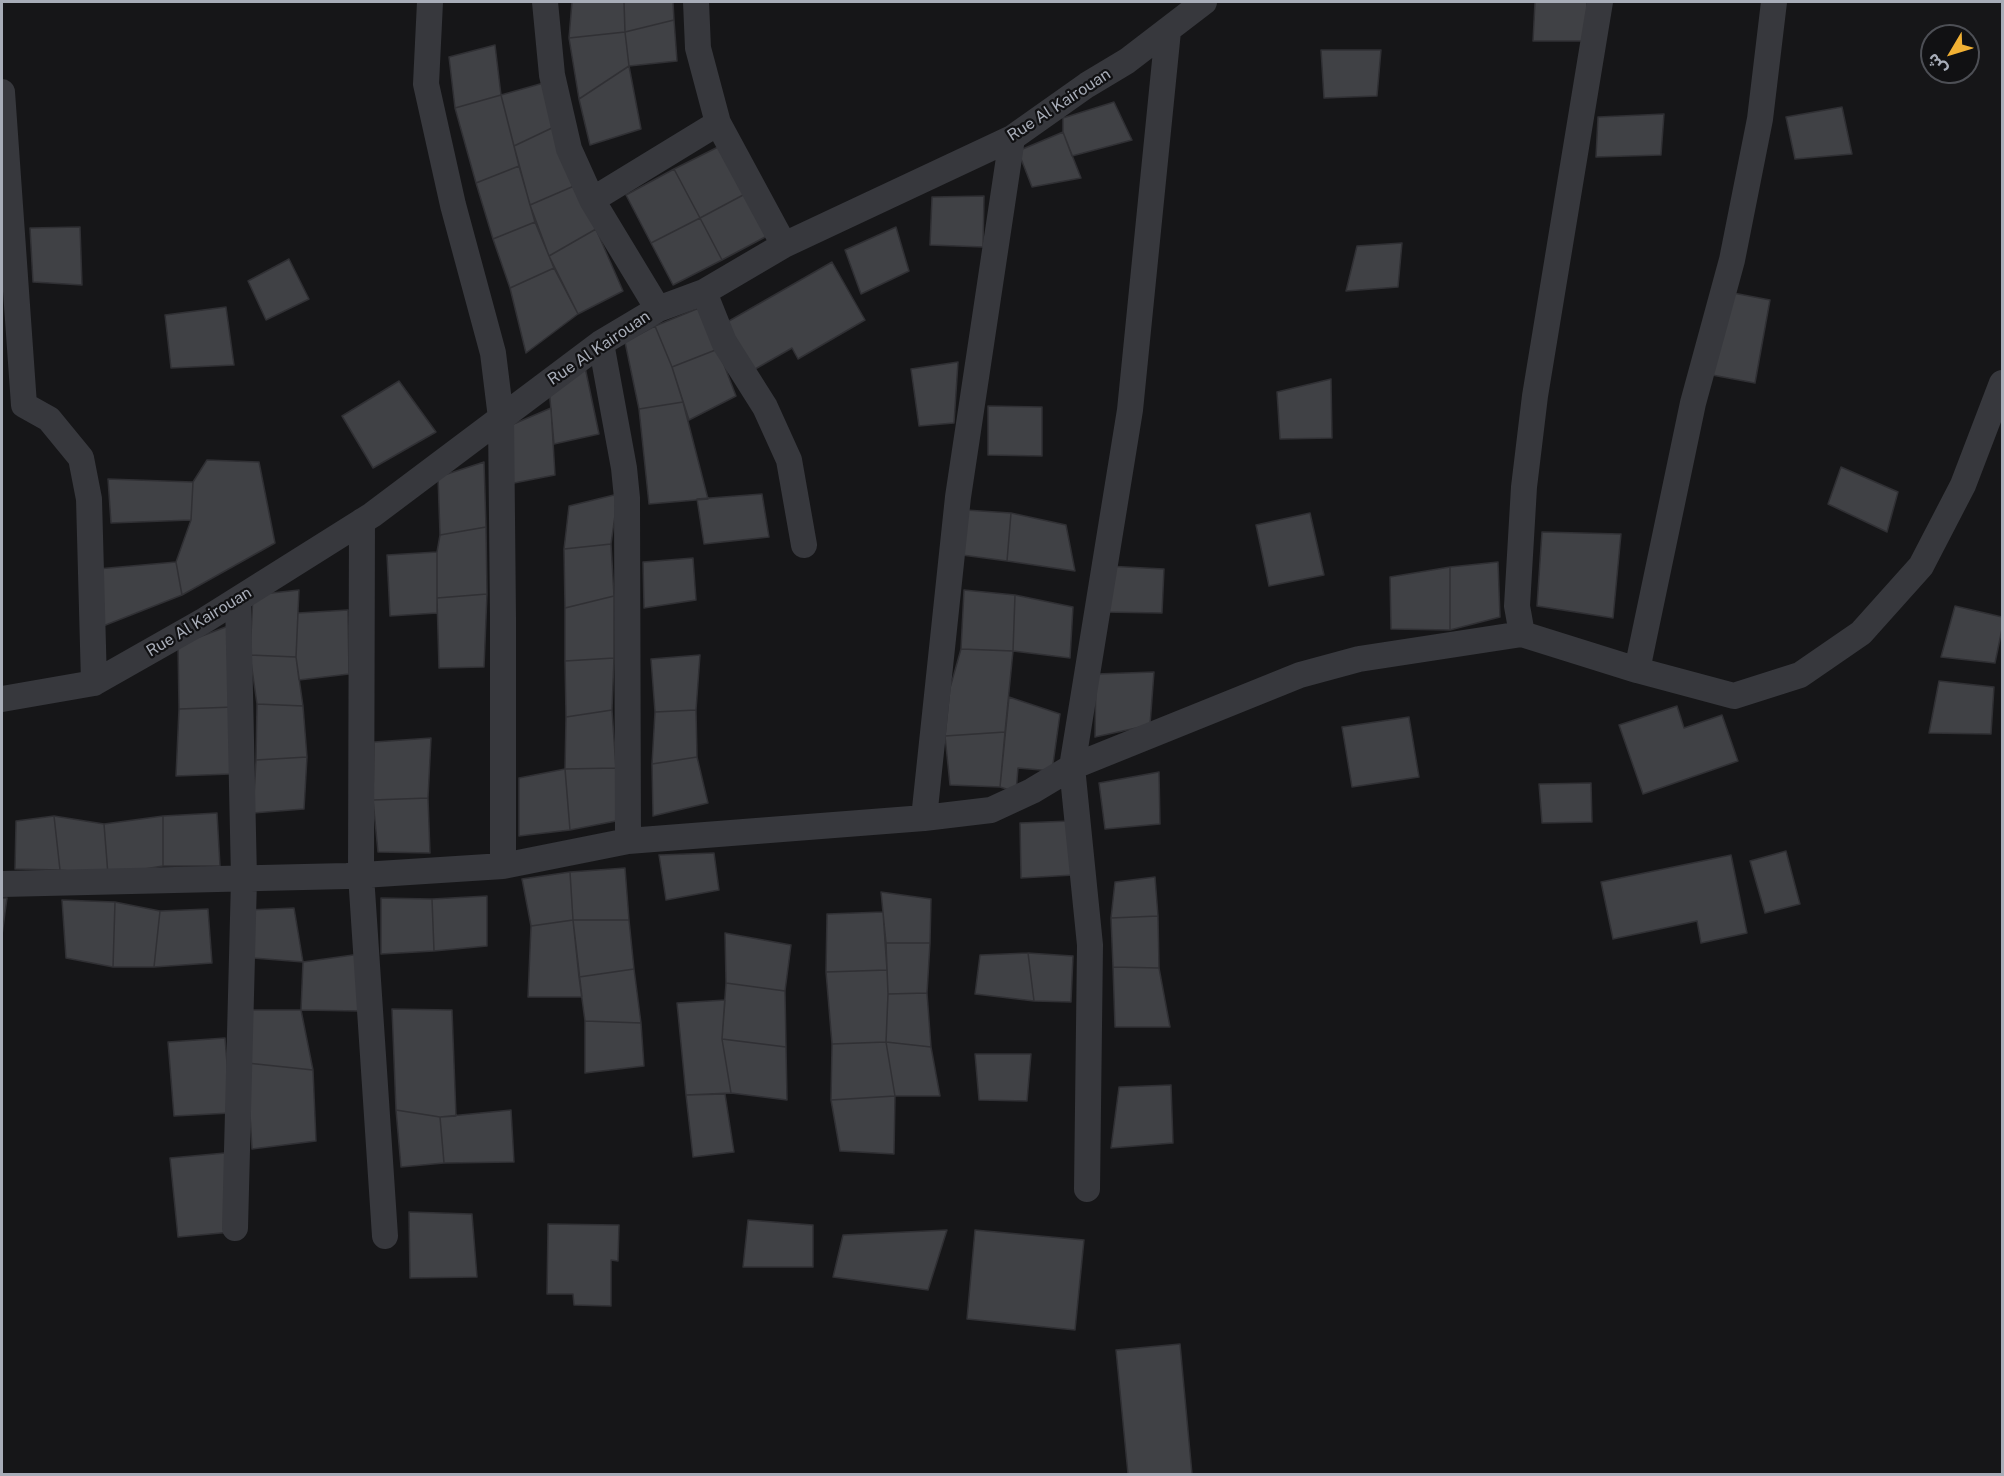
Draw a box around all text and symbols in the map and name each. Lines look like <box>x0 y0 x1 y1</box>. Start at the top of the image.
north arrow <box>1920 24 1980 84</box>
text: ش <box>1923 50 1951 79</box>
street label: Rue Al Kairouan <box>1004 64 1114 146</box>
street label: Rue Al Kairouan <box>544 307 654 389</box>
street label: Rue Al Kairouan <box>143 583 255 661</box>

